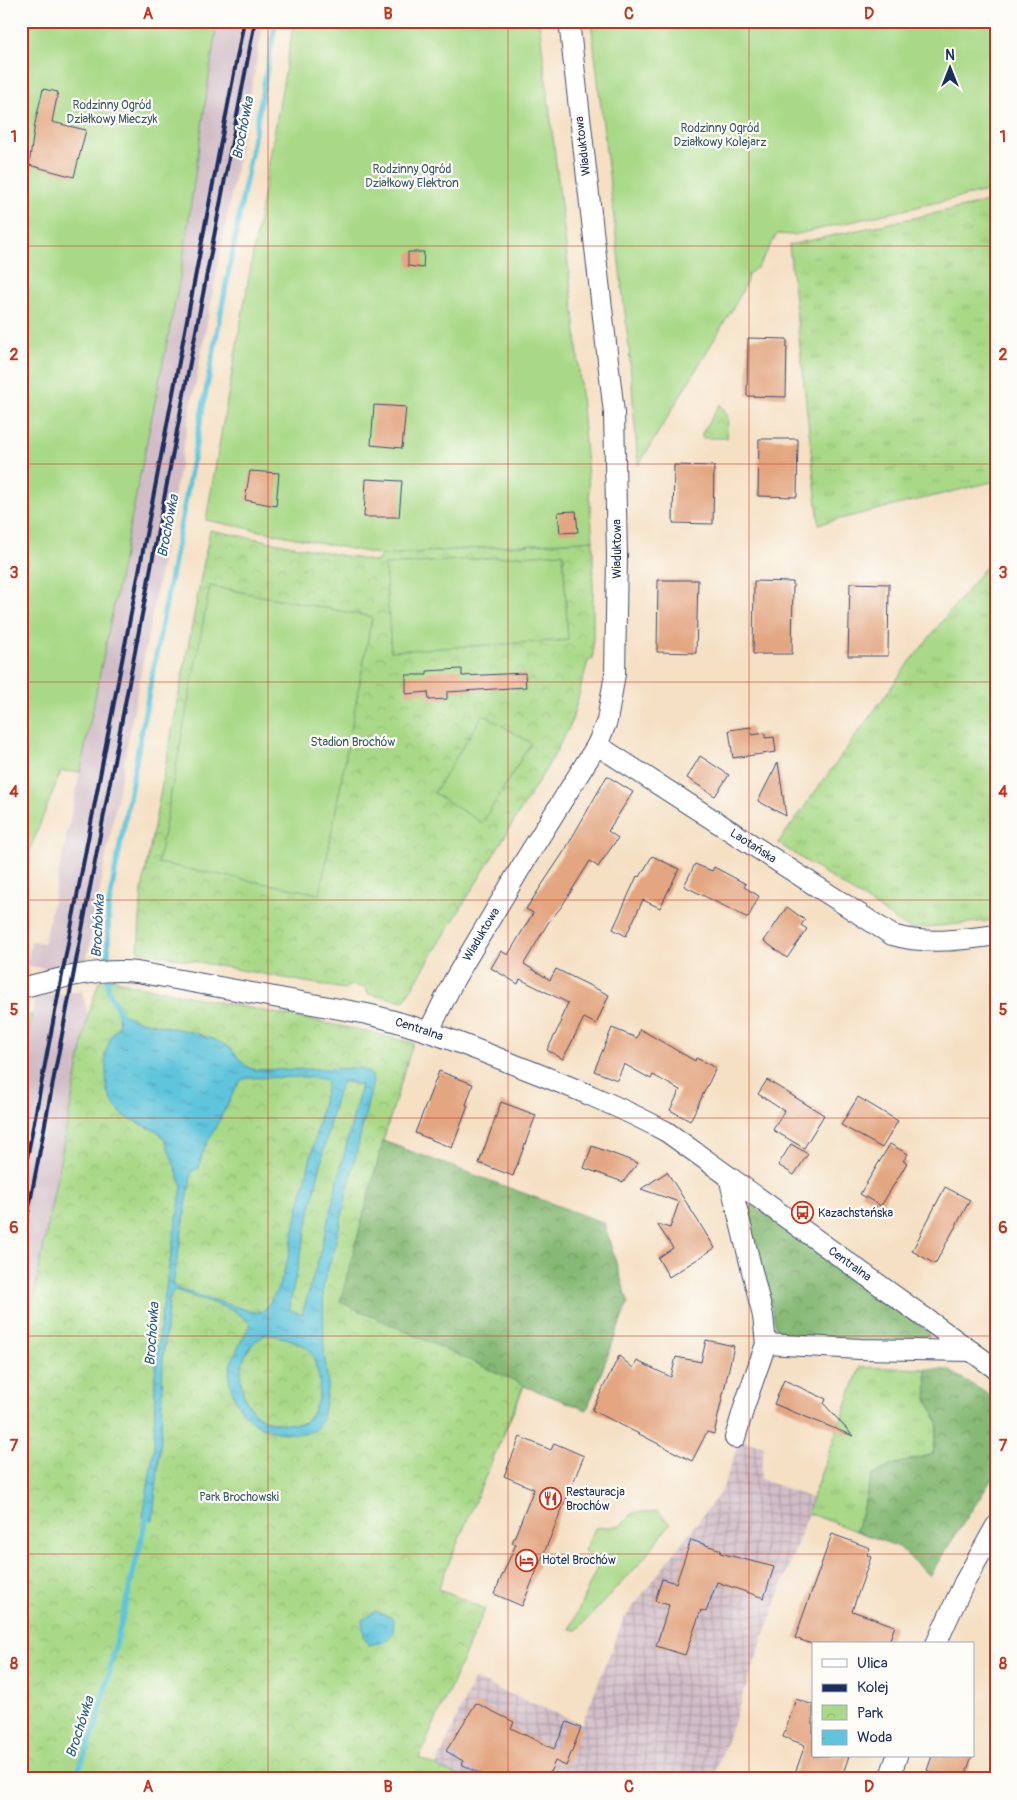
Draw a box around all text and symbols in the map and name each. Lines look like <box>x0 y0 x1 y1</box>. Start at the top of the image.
text: A <box>143 4 154 24</box>
text: B <box>383 4 393 24</box>
text: C <box>624 4 634 24</box>
text: D <box>864 4 874 24</box>
north arrow <box>924 42 974 92</box>
text: N <box>945 47 955 64</box>
water label: Brochówka <box>229 94 258 161</box>
park label: Rodzinny Ogród Działkowy Mieczyk <box>67 98 157 127</box>
street label: Wiaduktowa <box>572 115 594 177</box>
park label: Rodzinny Ogród Działkowy Kolejarz <box>674 121 766 150</box>
text: 1 <box>11 127 17 147</box>
text: 1 <box>1000 127 1006 147</box>
park label: Rodzinny Ogród Działkowy Elektron <box>365 162 459 191</box>
text: 2 <box>10 345 19 365</box>
text: 2 <box>999 345 1008 365</box>
water label: Brochówka <box>154 492 183 559</box>
street label: Wiaduktowa <box>610 519 625 579</box>
text: 3 <box>10 563 19 583</box>
text: 3 <box>999 563 1008 583</box>
park label: Stadion Brochów <box>311 735 395 750</box>
text: 4 <box>9 782 19 802</box>
text: 4 <box>998 782 1008 802</box>
street label: Laotańska <box>727 825 780 866</box>
water label: Brochówka <box>88 892 108 958</box>
street label: Wiaduktowa <box>459 904 503 964</box>
text: 5 <box>10 1000 19 1020</box>
text: 5 <box>999 1000 1008 1020</box>
street label: Centralna <box>394 1014 446 1044</box>
bus stop icon: Kazachstańska <box>790 1201 814 1225</box>
place label: Kazachstańska <box>818 1206 893 1221</box>
text: 6 <box>9 1218 19 1238</box>
text: 6 <box>998 1218 1008 1238</box>
street label: Centralna <box>825 1243 875 1285</box>
water label: Brochówka <box>141 1300 163 1366</box>
text: 7 <box>10 1436 19 1456</box>
text: 7 <box>999 1436 1008 1456</box>
place label: Restauracja Brochów <box>566 1485 625 1514</box>
restaurant icon: Restauracja Brochów <box>538 1487 562 1511</box>
park label: Park Brochowski <box>199 1490 279 1505</box>
hotel icon: Hotel Brochów <box>514 1548 538 1572</box>
place label: Hotel Brochów <box>542 1553 616 1568</box>
legend <box>812 1642 974 1758</box>
text: 8 <box>10 1654 18 1674</box>
text: Ulica <box>857 1654 888 1673</box>
text: 8 <box>999 1654 1007 1674</box>
text: Kolej <box>857 1678 889 1697</box>
water label: Brochówka <box>62 1693 98 1760</box>
text: Park <box>857 1704 884 1723</box>
text: Woda <box>857 1728 892 1747</box>
text: A <box>143 1777 154 1797</box>
text: B <box>383 1777 393 1797</box>
text: C <box>624 1777 634 1797</box>
text: D <box>864 1777 874 1797</box>

